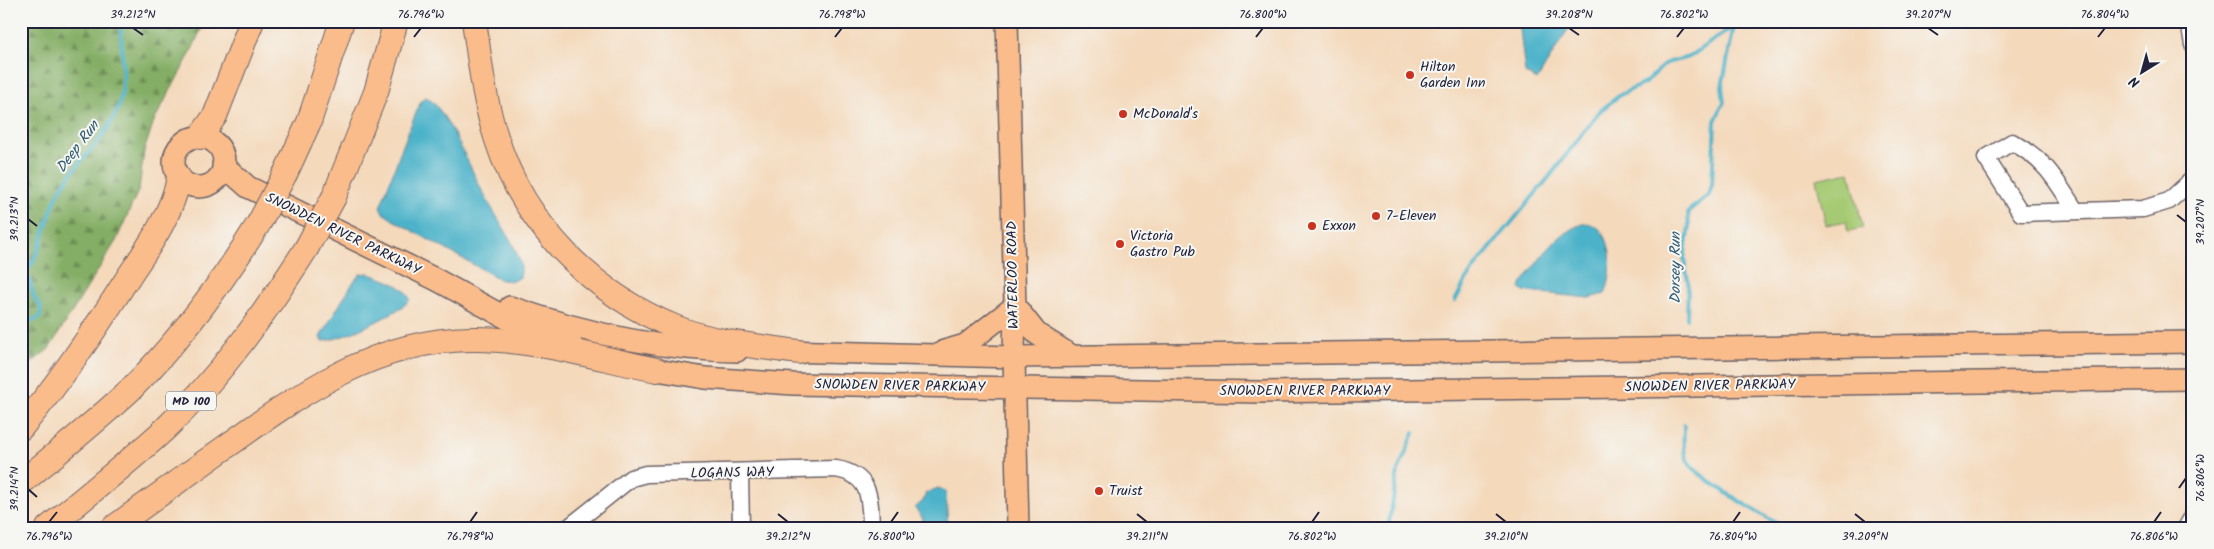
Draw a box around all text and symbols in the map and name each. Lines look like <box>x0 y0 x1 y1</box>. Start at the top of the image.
text: 39.212°N <box>110 5 156 24</box>
text: 76.796°W <box>398 5 444 24</box>
text: 76.798°W <box>818 5 866 24</box>
text: 76.800°W <box>1239 5 1287 24</box>
text: 39.208°N <box>1545 5 1593 24</box>
text: 76.802°W <box>1660 5 1708 24</box>
text: 39.207°N <box>1905 5 1951 24</box>
text: 76.804°W <box>2081 5 2129 24</box>
north arrow <box>2116 48 2166 98</box>
place label: Hilton Garden Inn <box>1420 56 1485 94</box>
marker: Hilton Garden Inn <box>1404 69 1416 81</box>
text: N <box>2125 70 2145 93</box>
place label: McDonald's <box>1133 103 1198 125</box>
marker: McDonald's <box>1117 108 1129 120</box>
water label: Deep Run <box>50 115 106 178</box>
street label: SNOWDEN RIVER PARKWAY <box>261 187 425 282</box>
text: 39.213°N <box>5 196 24 242</box>
text: 39.207°N <box>2191 199 2210 245</box>
place label: 7-Eleven <box>1386 205 1436 227</box>
marker: 7-Eleven <box>1370 210 1382 222</box>
place label: Exxon <box>1322 215 1356 237</box>
marker: Exxon <box>1306 220 1318 232</box>
street label: WATERLOO ROAD <box>1001 221 1025 329</box>
place label: Victoria Gastro Pub <box>1130 225 1195 263</box>
water label: Dorsey Run <box>1664 231 1688 304</box>
marker: Victoria Gastro Pub <box>1114 238 1126 250</box>
street label: SNOWDEN RIVER PARKWAY <box>1624 373 1797 398</box>
street label: SNOWDEN RIVER PARKWAY <box>814 374 987 399</box>
street label: SNOWDEN RIVER PARKWAY <box>1220 380 1391 402</box>
road number: MD 100 <box>166 392 216 411</box>
text: 76.806°W <box>2191 454 2210 502</box>
street label: LOGANS WAY <box>690 461 775 485</box>
text: 39.214°N <box>5 466 24 512</box>
place label: Truist <box>1109 480 1143 502</box>
marker: Truist <box>1093 485 1105 497</box>
text: 76.796°W <box>26 527 72 546</box>
text: 76.798°W <box>446 527 494 546</box>
text: 39.212°N <box>765 527 811 546</box>
text: 76.800°W <box>867 527 915 546</box>
text: 39.211°N <box>1126 527 1168 546</box>
text: 76.802°W <box>1288 527 1336 546</box>
text: 39.210°N <box>1484 527 1528 546</box>
text: 76.804°W <box>1709 527 1757 546</box>
text: 39.209°N <box>1842 527 1888 546</box>
text: 76.806°W <box>2130 527 2178 546</box>

